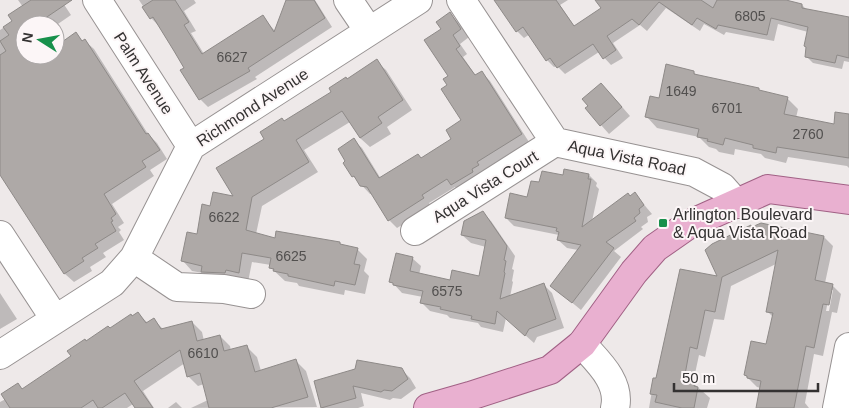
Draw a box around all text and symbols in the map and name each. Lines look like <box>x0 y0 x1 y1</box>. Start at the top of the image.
house number: 6805 <box>734 8 766 24</box>
north arrow <box>15 15 65 65</box>
street label: Palm Avenue <box>111 29 176 117</box>
text: N <box>18 31 36 44</box>
house number: 6627 <box>216 49 248 65</box>
street label: Richmond Avenue <box>193 65 311 150</box>
house number: 1649 <box>665 83 697 99</box>
house number: 6701 <box>711 100 743 116</box>
house number: 2760 <box>792 126 824 142</box>
street label: Aqua Vista Road <box>567 137 687 178</box>
street label: Aqua Vista Court <box>430 147 541 226</box>
place label: Arlington Boulevard & Aqua Vista Road <box>673 206 813 241</box>
house number: 6622 <box>208 209 240 225</box>
marker: Arlington Boulevard & Aqua Vista Road <box>657 217 669 229</box>
house number: 6625 <box>275 248 307 264</box>
house number: 6575 <box>431 283 463 299</box>
house number: 6610 <box>187 345 219 361</box>
scale bar <box>674 360 818 392</box>
text: 50 m <box>682 369 715 386</box>

